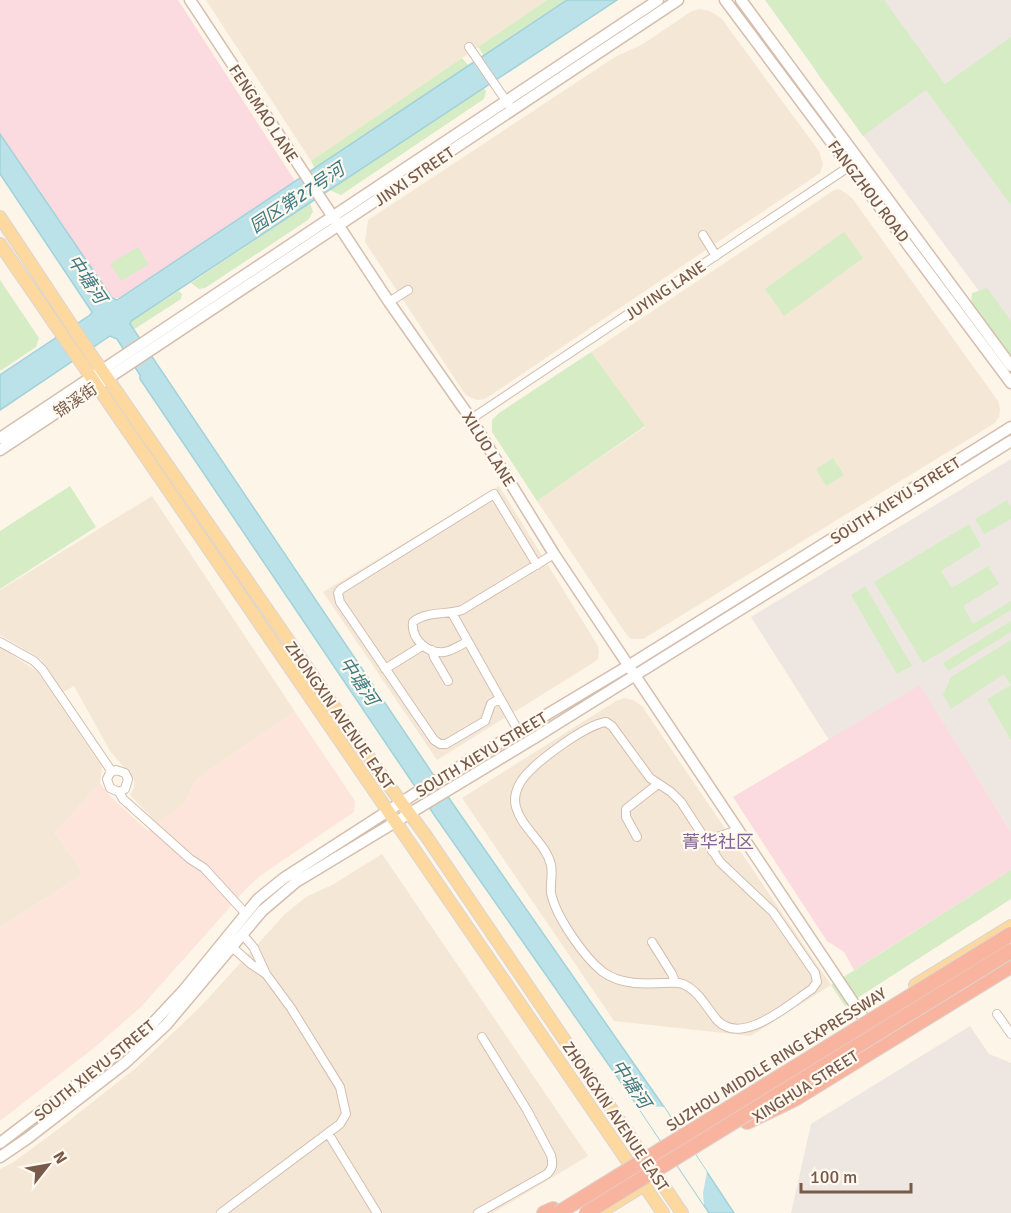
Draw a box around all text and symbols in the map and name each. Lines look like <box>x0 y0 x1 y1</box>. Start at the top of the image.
street label: FENGMAO LANE <box>224 61 302 166</box>
street label: FANGZHOU ROAD <box>823 137 913 247</box>
street label: JINXI STREET <box>371 143 459 211</box>
water label: 园区第27号河 <box>245 157 351 238</box>
water label: 中塘河 <box>63 250 113 310</box>
street label: JUYING LANE <box>621 256 710 325</box>
street label: 锦溪街 <box>50 379 101 423</box>
street label: XILUO LANE <box>457 408 519 491</box>
street label: SOUTH XIEYU STREET <box>827 453 964 549</box>
street label: ZHONGXIN AVENUE EAST <box>280 638 398 794</box>
water label: 中塘河 <box>335 652 385 712</box>
street label: SOUTH XIEYU STREET <box>412 708 551 802</box>
district label: 菁华社区 <box>682 831 754 853</box>
street label: SUZHOU MIDDLE RING EXPRESSWAY <box>663 984 890 1136</box>
street label: SOUTH XIEYU STREET <box>30 1016 159 1126</box>
street label: ZHONGXIN AVENUE EAST <box>558 1038 673 1195</box>
street label: XINGHUA STREET <box>749 1046 863 1128</box>
water label: 中塘河 <box>607 1055 657 1115</box>
north arrow <box>18 1135 78 1195</box>
text: N <box>49 1148 71 1168</box>
scale bar <box>801 1156 910 1194</box>
text: 100 m <box>810 1166 857 1188</box>

